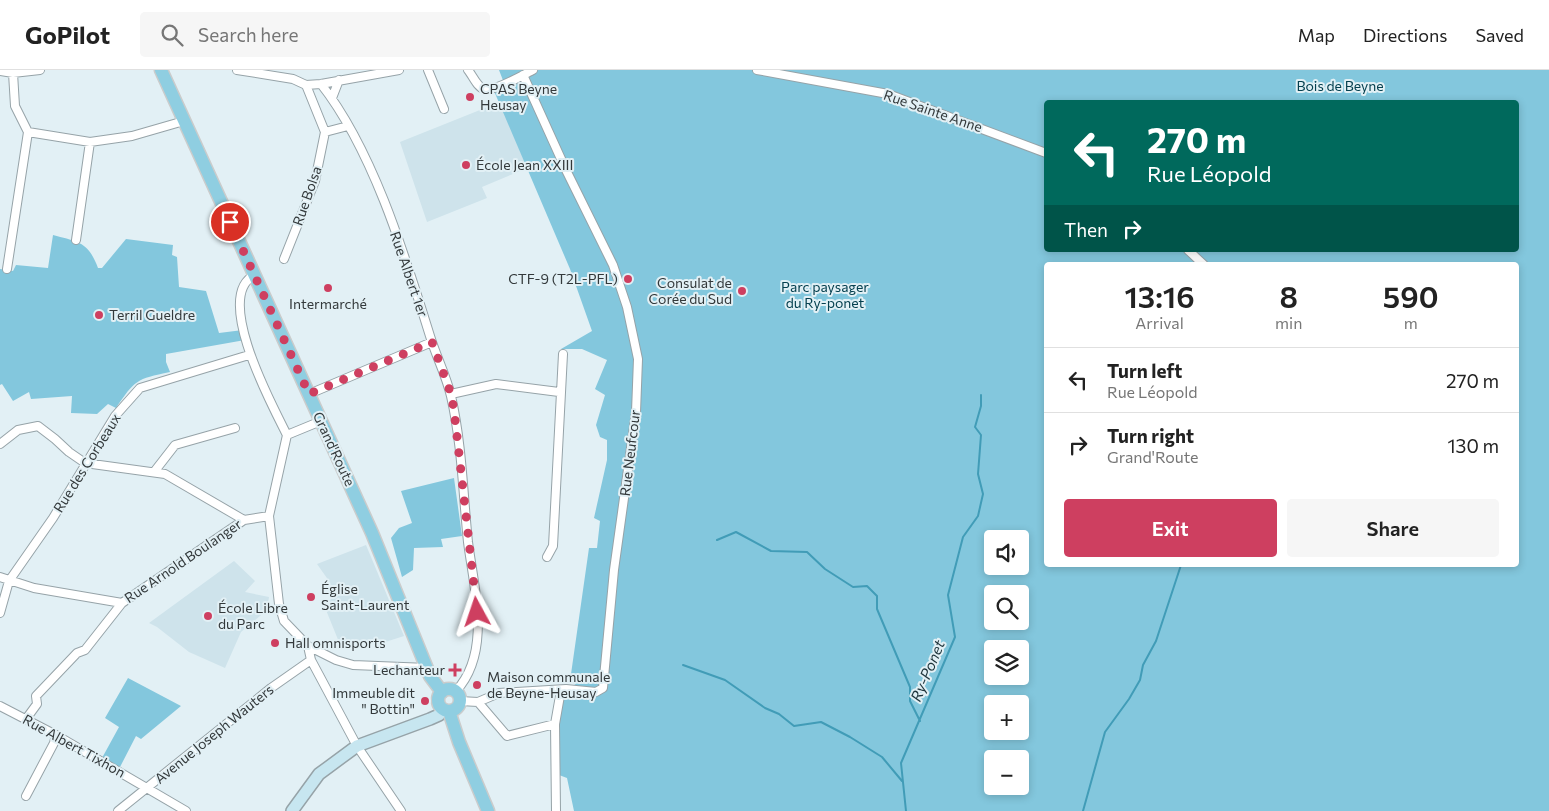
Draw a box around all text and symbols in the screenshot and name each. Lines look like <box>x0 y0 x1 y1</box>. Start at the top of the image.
search box <box>140 12 490 57</box>
text: GoPilot <box>25 20 110 49</box>
icon: search <box>158 21 186 49</box>
text: Search here <box>198 23 299 46</box>
text: Map <box>1298 24 1335 46</box>
text: Directions <box>1363 24 1447 46</box>
text: Saved <box>1475 24 1524 46</box>
park label: Bois de Beyne <box>1296 77 1384 94</box>
place label: CPAS Beyne Heusay <box>480 80 557 113</box>
street label: Rue Sainte Anne <box>882 86 985 135</box>
marker: CPAS Beyne Heusay <box>464 91 476 103</box>
text: 270 m <box>1147 117 1246 160</box>
icon: left <box>1064 120 1129 185</box>
place label: École Jean XXIII <box>476 156 573 173</box>
marker: École Jean XXIII <box>460 159 472 171</box>
text: Rue Léopold <box>1147 160 1272 187</box>
street label: Rue Bolsa <box>288 164 325 228</box>
pin <box>209 201 251 243</box>
icon: arrive <box>216 208 244 236</box>
icon: right <box>1118 215 1146 243</box>
text: Then <box>1064 218 1108 241</box>
street label: Rue Albert 1er <box>387 229 432 319</box>
place label: CTF-9 (T2L-PFL) <box>508 270 618 287</box>
marker: CTF-9 (T2L-PFL) <box>622 273 634 285</box>
place label: Consulat de Corée du Sud <box>649 274 732 307</box>
text: 13:16 <box>1125 277 1195 314</box>
text: 8 <box>1280 277 1298 314</box>
text: 590 <box>1383 277 1438 314</box>
park label: Parc paysager du Ry-ponet <box>781 278 869 311</box>
marker: Intermarché <box>322 282 334 294</box>
marker: Consulat de Corée du Sud <box>736 285 748 297</box>
place label: Intermarché <box>289 295 367 312</box>
place label: Terril Gueldre <box>109 306 195 323</box>
marker: Terril Gueldre <box>93 309 105 321</box>
text: Arrival <box>1135 313 1184 332</box>
text: min <box>1275 313 1302 332</box>
text: m <box>1404 313 1418 332</box>
text: Turn left <box>1107 359 1182 382</box>
icon: left <box>1064 366 1092 394</box>
text: 270 m <box>1446 369 1499 392</box>
text: Rue Léopold <box>1107 382 1198 401</box>
street label: Rue Neufcour <box>616 408 643 497</box>
street label: Grand'Route <box>310 409 359 489</box>
street label: Rue des Corbeaux <box>49 410 124 515</box>
text: Turn right <box>1107 424 1194 447</box>
icon: right <box>1064 431 1092 459</box>
text: 130 m <box>1447 434 1499 457</box>
text: Grand'Route <box>1107 447 1199 466</box>
button: Exit <box>1064 499 1277 557</box>
button: Share <box>1287 499 1499 557</box>
street label: Rue Arnold Boulanger <box>121 515 245 606</box>
map controls <box>984 530 1029 795</box>
button: sound <box>984 530 1029 575</box>
place label: Église Saint-Laurent <box>321 580 410 613</box>
position arrow <box>450 585 502 637</box>
button: search <box>984 585 1029 630</box>
marker: Église Saint-Laurent <box>305 591 317 603</box>
place label: École Libre du Parc <box>218 599 288 632</box>
marker: École Libre du Parc <box>202 610 214 622</box>
place label: Hall omnisports <box>285 634 386 651</box>
marker: Hall omnisports <box>269 637 281 649</box>
water label: Ry-Ponet <box>906 637 948 704</box>
button: layers <box>984 640 1029 685</box>
place label: Lechanteur <box>373 661 445 678</box>
marker: Lechanteur <box>449 664 461 676</box>
place label: Maison communale de Beyne-Heusay <box>487 668 610 701</box>
marker: Maison communale de Beyne-Heusay <box>471 679 483 691</box>
street label: Avenue Joseph Wauters <box>151 680 276 787</box>
place label: Immeuble dit " Bottin" <box>332 684 415 717</box>
marker: Immeuble dit " Bottin" <box>419 695 431 707</box>
button: + <box>984 695 1029 740</box>
street label: Rue Albert Tixhon <box>20 710 128 781</box>
button: − <box>984 750 1029 795</box>

